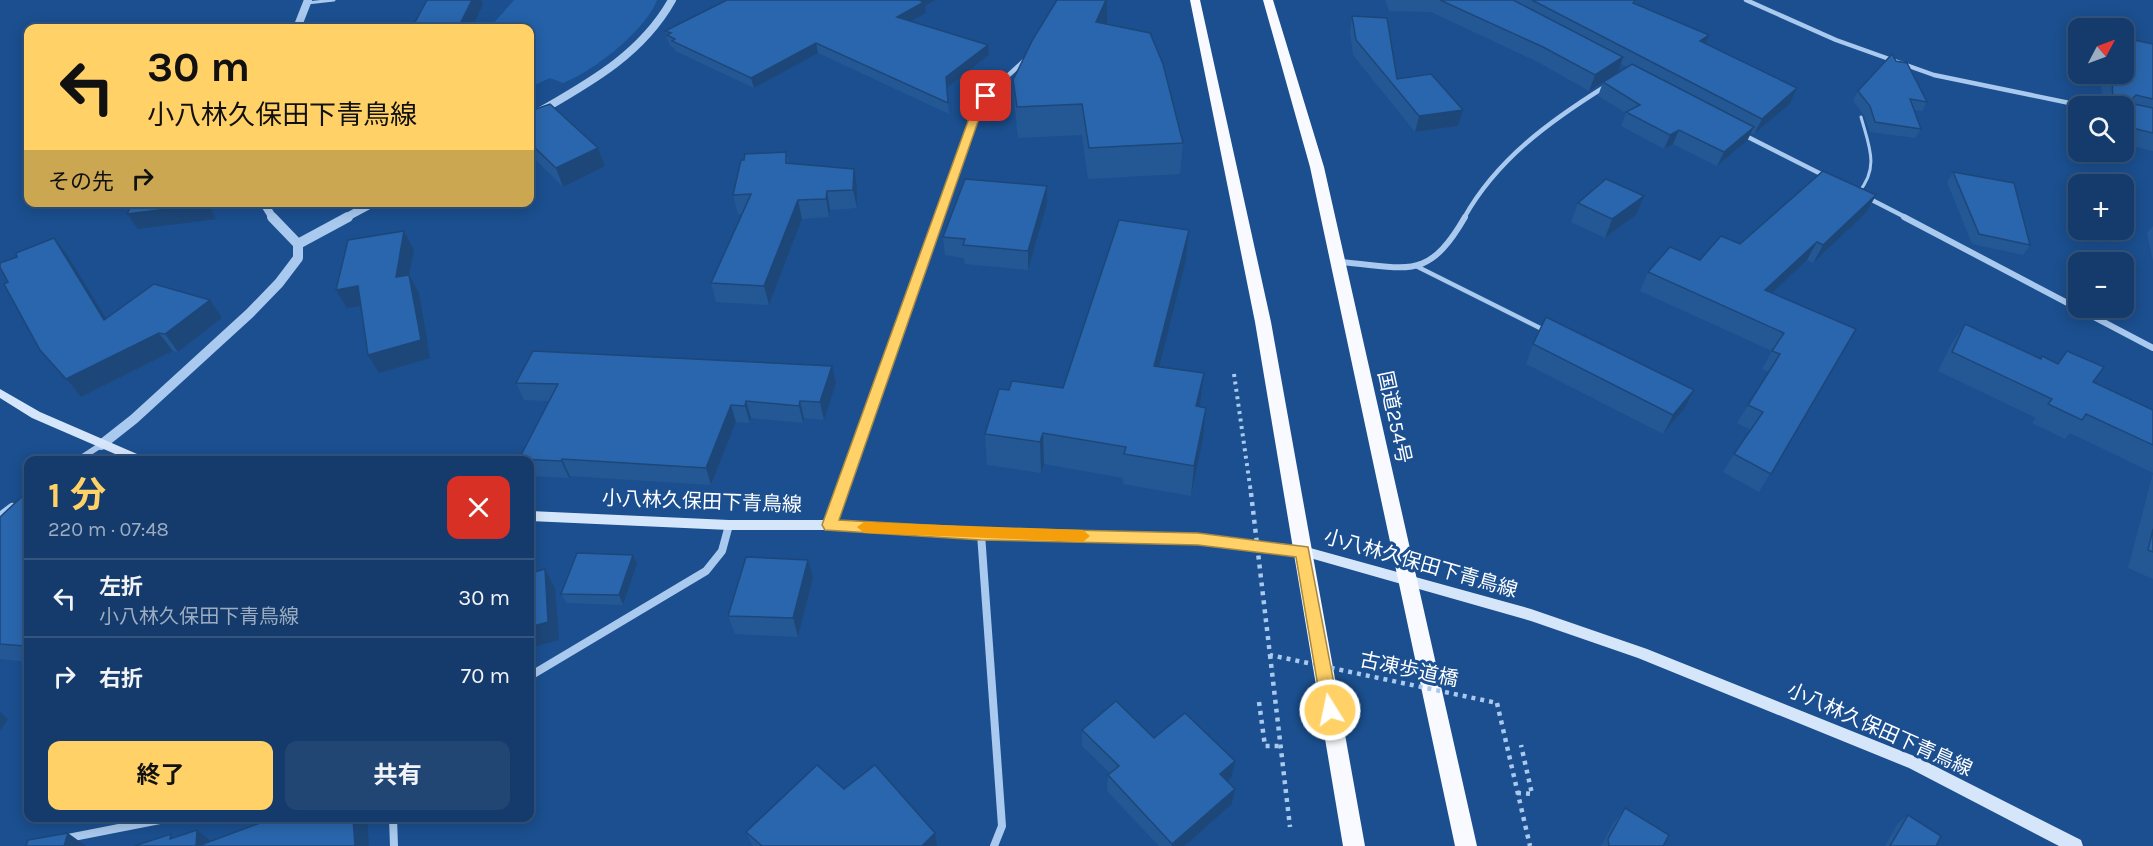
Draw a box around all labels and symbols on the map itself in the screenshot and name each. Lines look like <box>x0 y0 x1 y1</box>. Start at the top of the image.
north arrow <box>2068 18 2134 84</box>
pin <box>960 70 1011 121</box>
street label: 国道254号 <box>1373 369 1416 465</box>
street label: 小八林久保田下青鳥線 <box>602 487 802 516</box>
street label: 小八林久保田下青鳥線 <box>1322 525 1520 602</box>
street label: 古凍歩道橋 <box>1358 648 1460 691</box>
position arrow <box>1298 678 1362 742</box>
street label: 小八林久保田下青鳥線 <box>1784 678 1976 781</box>

